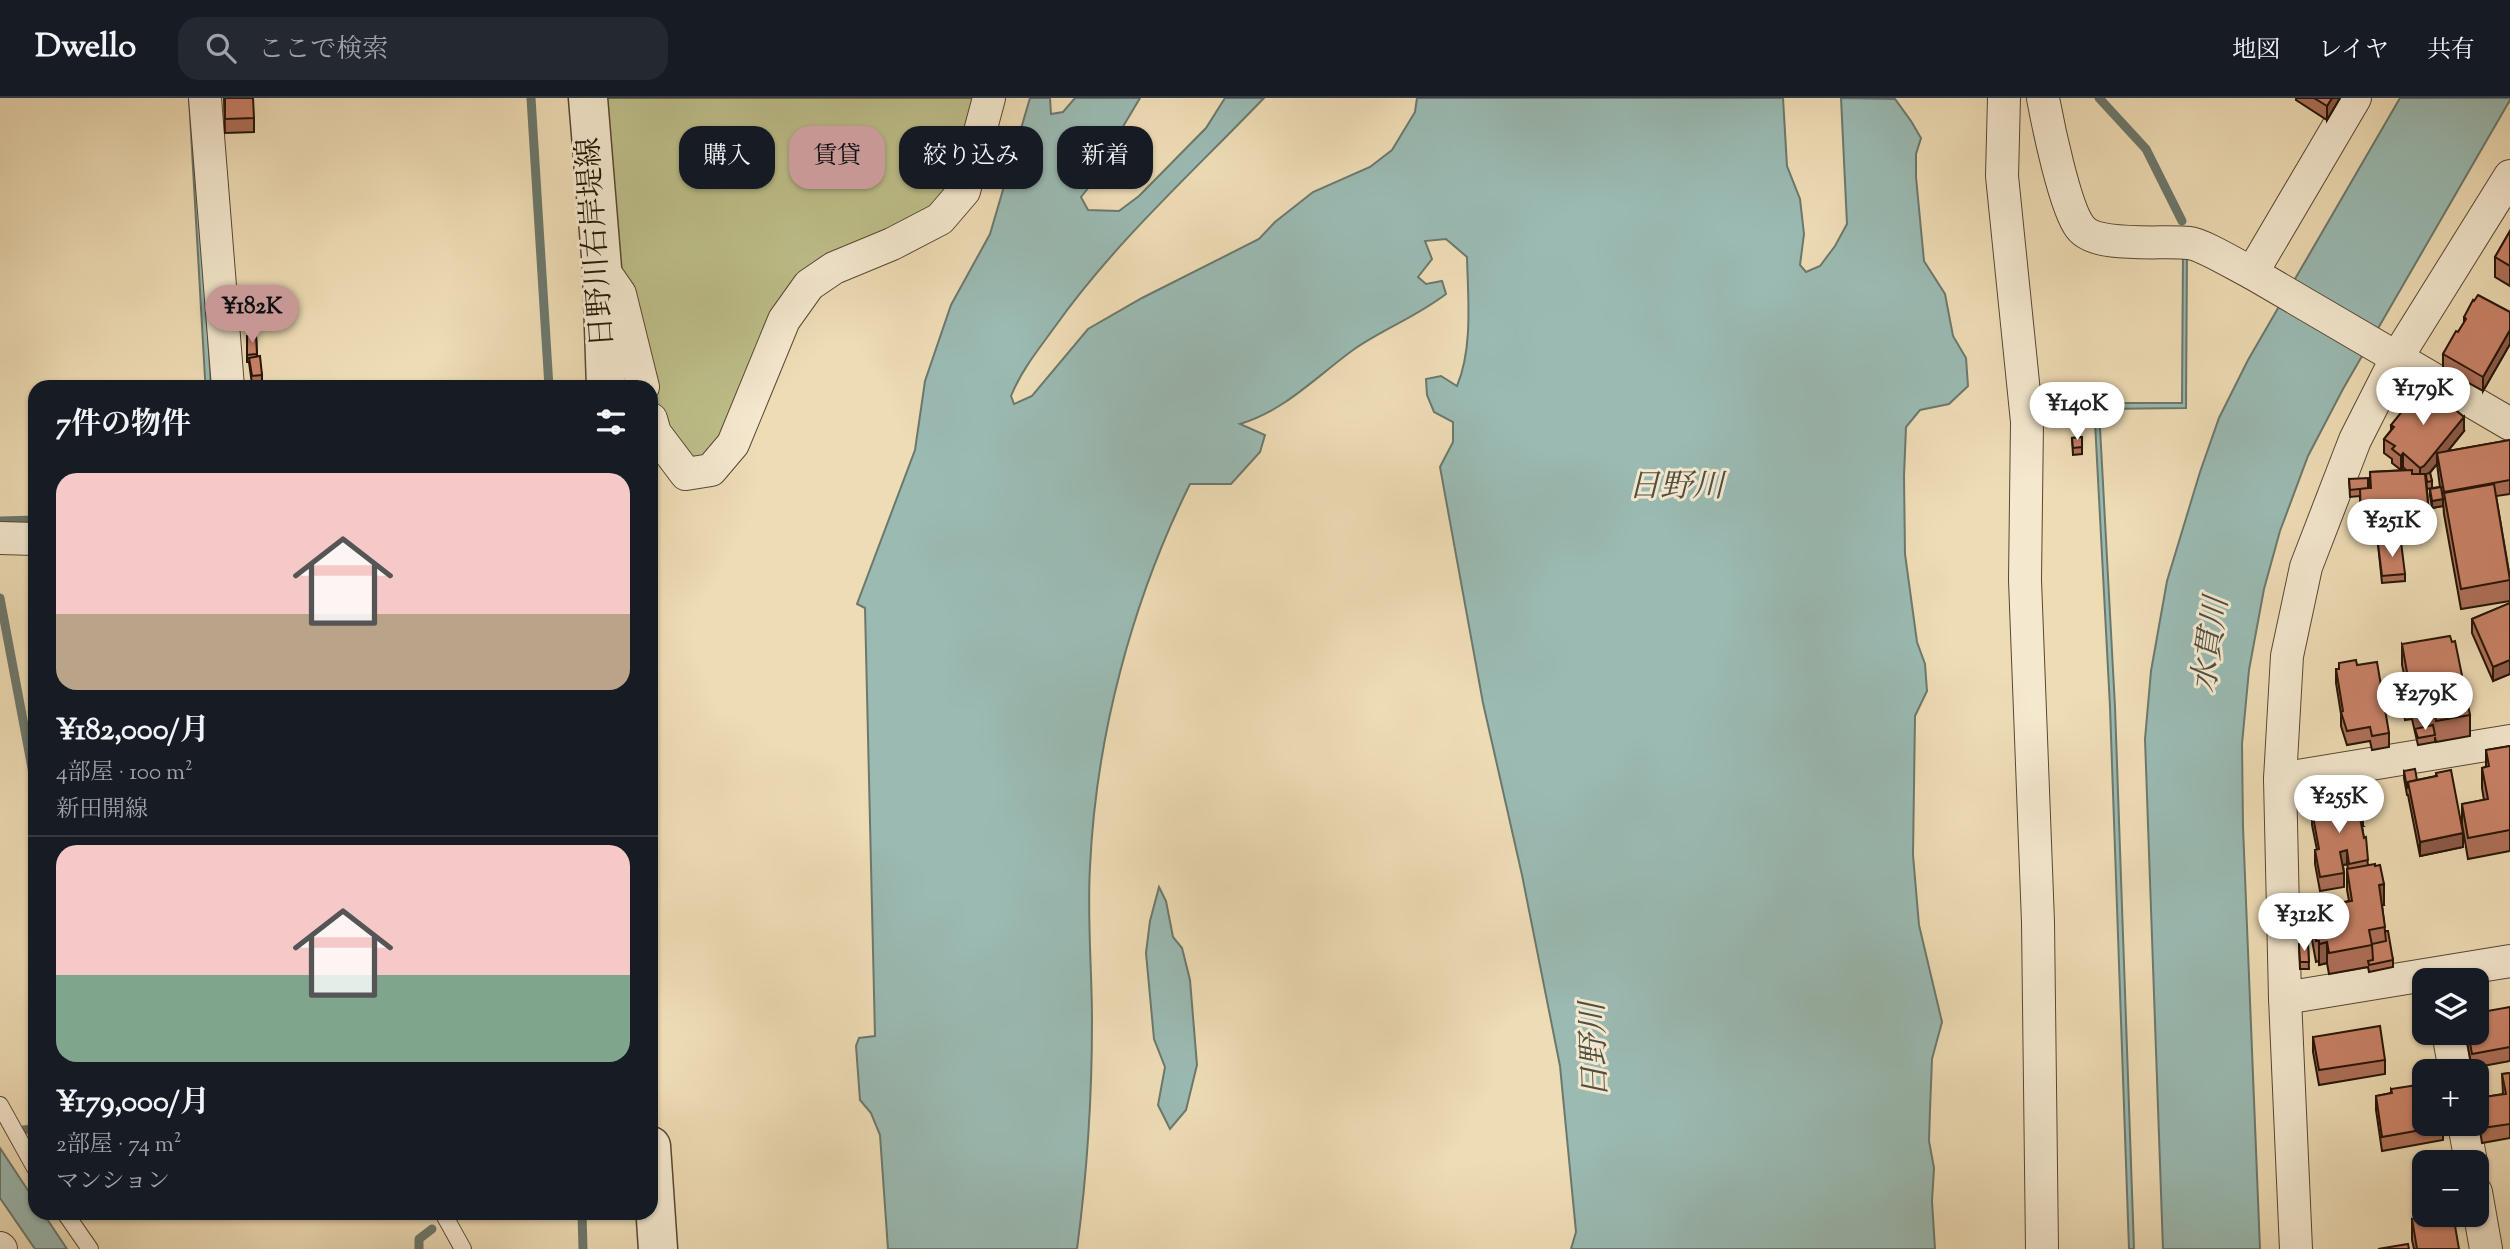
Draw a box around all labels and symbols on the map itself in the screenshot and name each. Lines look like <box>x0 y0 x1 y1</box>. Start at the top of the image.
street label: 日野川右岸堤線 <box>568 136 626 348</box>
pin: ¥182K <box>203 286 301 345</box>
pin: ¥179K <box>2374 368 2472 427</box>
pin: ¥140K <box>2028 382 2126 442</box>
water label: 日野川 <box>1628 465 1727 511</box>
pin: ¥251K <box>2343 500 2441 559</box>
water label: 水貫川 <box>2183 591 2242 696</box>
pin: ¥279K <box>2376 672 2474 732</box>
pin: ¥255K <box>2290 776 2388 835</box>
pin: ¥312K <box>2255 894 2353 953</box>
water label: 日野川 <box>1571 998 1621 1099</box>

